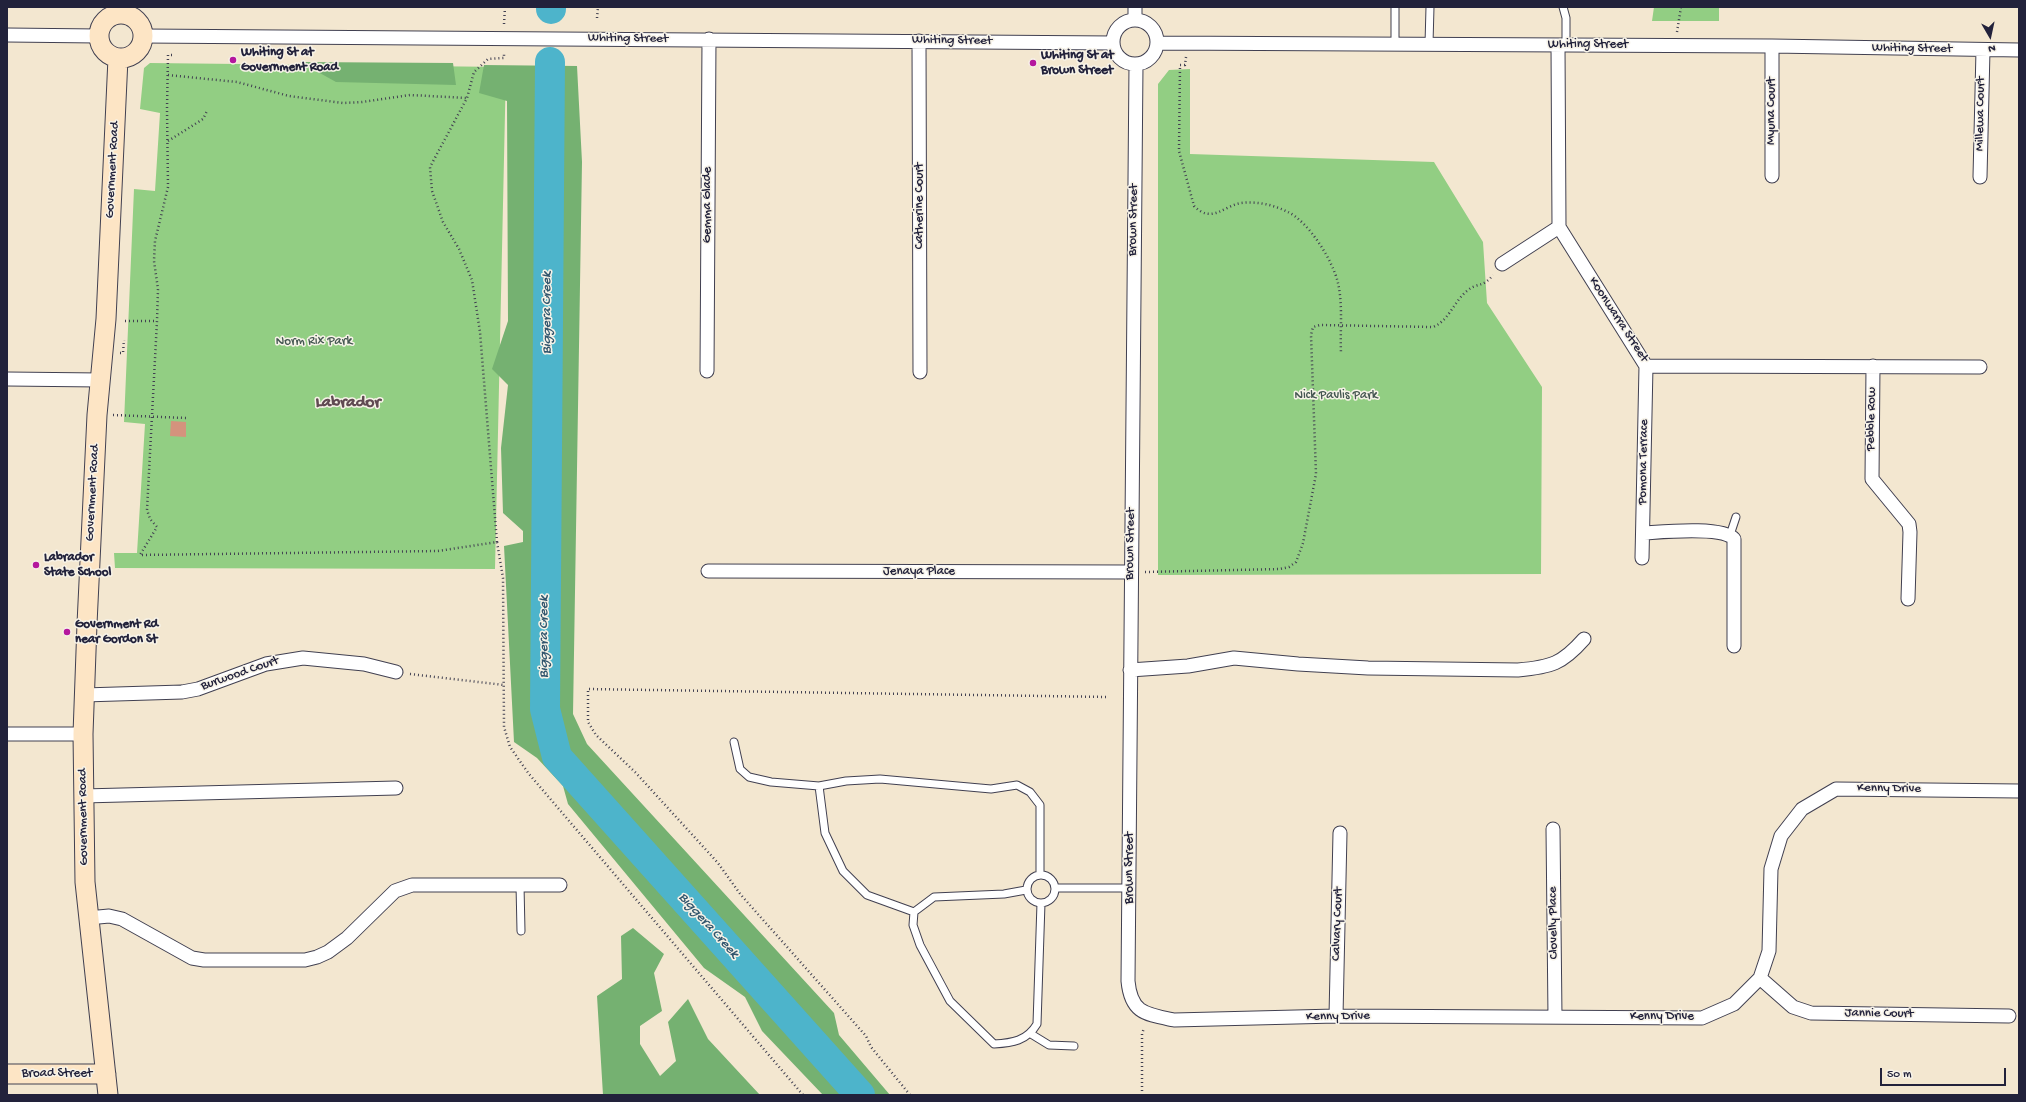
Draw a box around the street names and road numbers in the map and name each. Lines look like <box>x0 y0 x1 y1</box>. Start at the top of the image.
street label: Whiting Street <box>588 31 668 47</box>
street label: Whiting Street <box>912 33 992 49</box>
street label: Whiting Street <box>1548 37 1628 53</box>
street label: Whiting Street <box>1872 41 1952 57</box>
street label: Myuna Court <box>1764 77 1780 145</box>
street label: Millewa Court <box>1973 77 1989 151</box>
street label: Government Road <box>103 121 123 219</box>
street label: Catherine Court <box>912 163 928 249</box>
street label: Gemma Glade <box>700 167 716 243</box>
street label: Brown Street <box>1126 184 1142 256</box>
street label: Koonwarra Street <box>1585 275 1651 365</box>
street label: Pebble Row <box>1864 387 1880 451</box>
street label: Pomona Terrace <box>1635 419 1653 505</box>
street label: Government Road <box>83 444 103 542</box>
street label: Brown Street <box>1123 508 1139 580</box>
street label: Jenaya Place <box>883 564 955 580</box>
street label: Burwood Court <box>199 653 281 695</box>
street label: Government Road <box>75 768 93 866</box>
street label: Kenny Drive <box>1857 781 1921 797</box>
street label: Brown Street <box>1122 832 1138 904</box>
street label: Calvary Court <box>1329 887 1347 961</box>
street label: Clovelly Place <box>1546 887 1562 959</box>
street label: Jannie Court <box>1844 1006 1914 1022</box>
street label: Kenny Drive <box>1306 1009 1370 1025</box>
street label: Kenny Drive <box>1630 1009 1694 1025</box>
street label: Broad Street <box>22 1066 92 1082</box>

